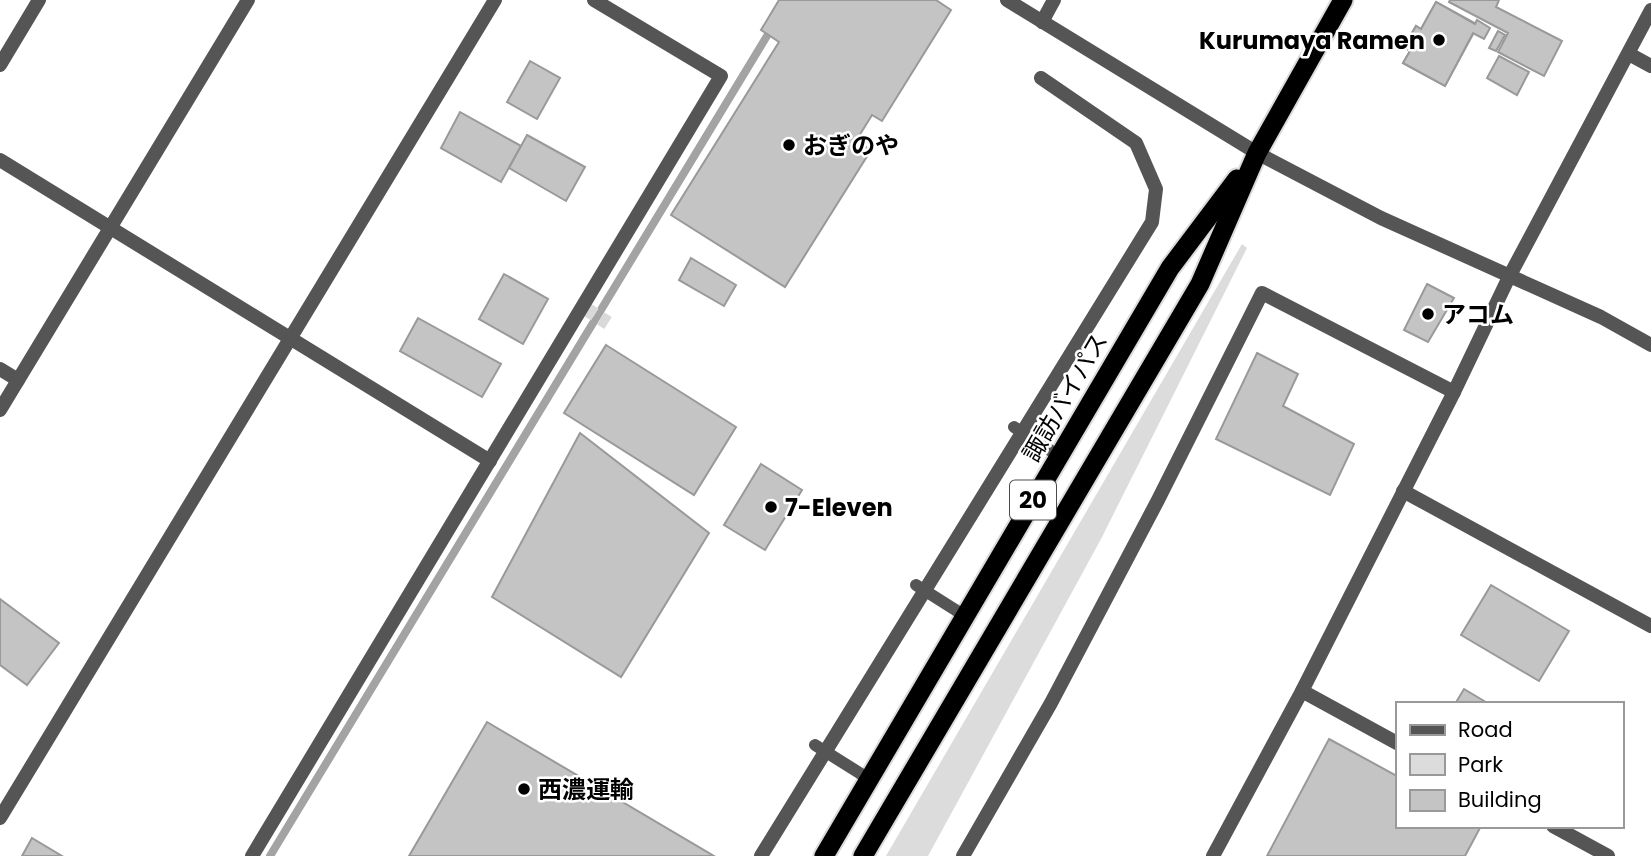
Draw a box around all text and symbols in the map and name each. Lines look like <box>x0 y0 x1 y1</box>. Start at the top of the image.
place label: Kurumaya Ramen <box>1199 24 1425 57</box>
marker: Kurumaya Ramen <box>1431 32 1447 48</box>
place label: おぎのや <box>803 129 899 162</box>
marker: おぎのや <box>781 137 797 153</box>
place label: アコム <box>1442 298 1514 331</box>
marker: アコム <box>1420 306 1436 322</box>
street label: 諏訪バイパス <box>1015 327 1115 467</box>
road number: 20 <box>1010 480 1056 520</box>
place label: 7-Eleven <box>785 491 893 524</box>
marker: 7-Eleven <box>763 499 779 515</box>
legend <box>1396 702 1623 828</box>
text: Road <box>1458 715 1513 744</box>
text: Park <box>1458 750 1503 779</box>
place label: 西濃運輸 <box>538 773 634 806</box>
marker: 西濃運輸 <box>516 781 532 797</box>
text: Building <box>1458 785 1542 814</box>

